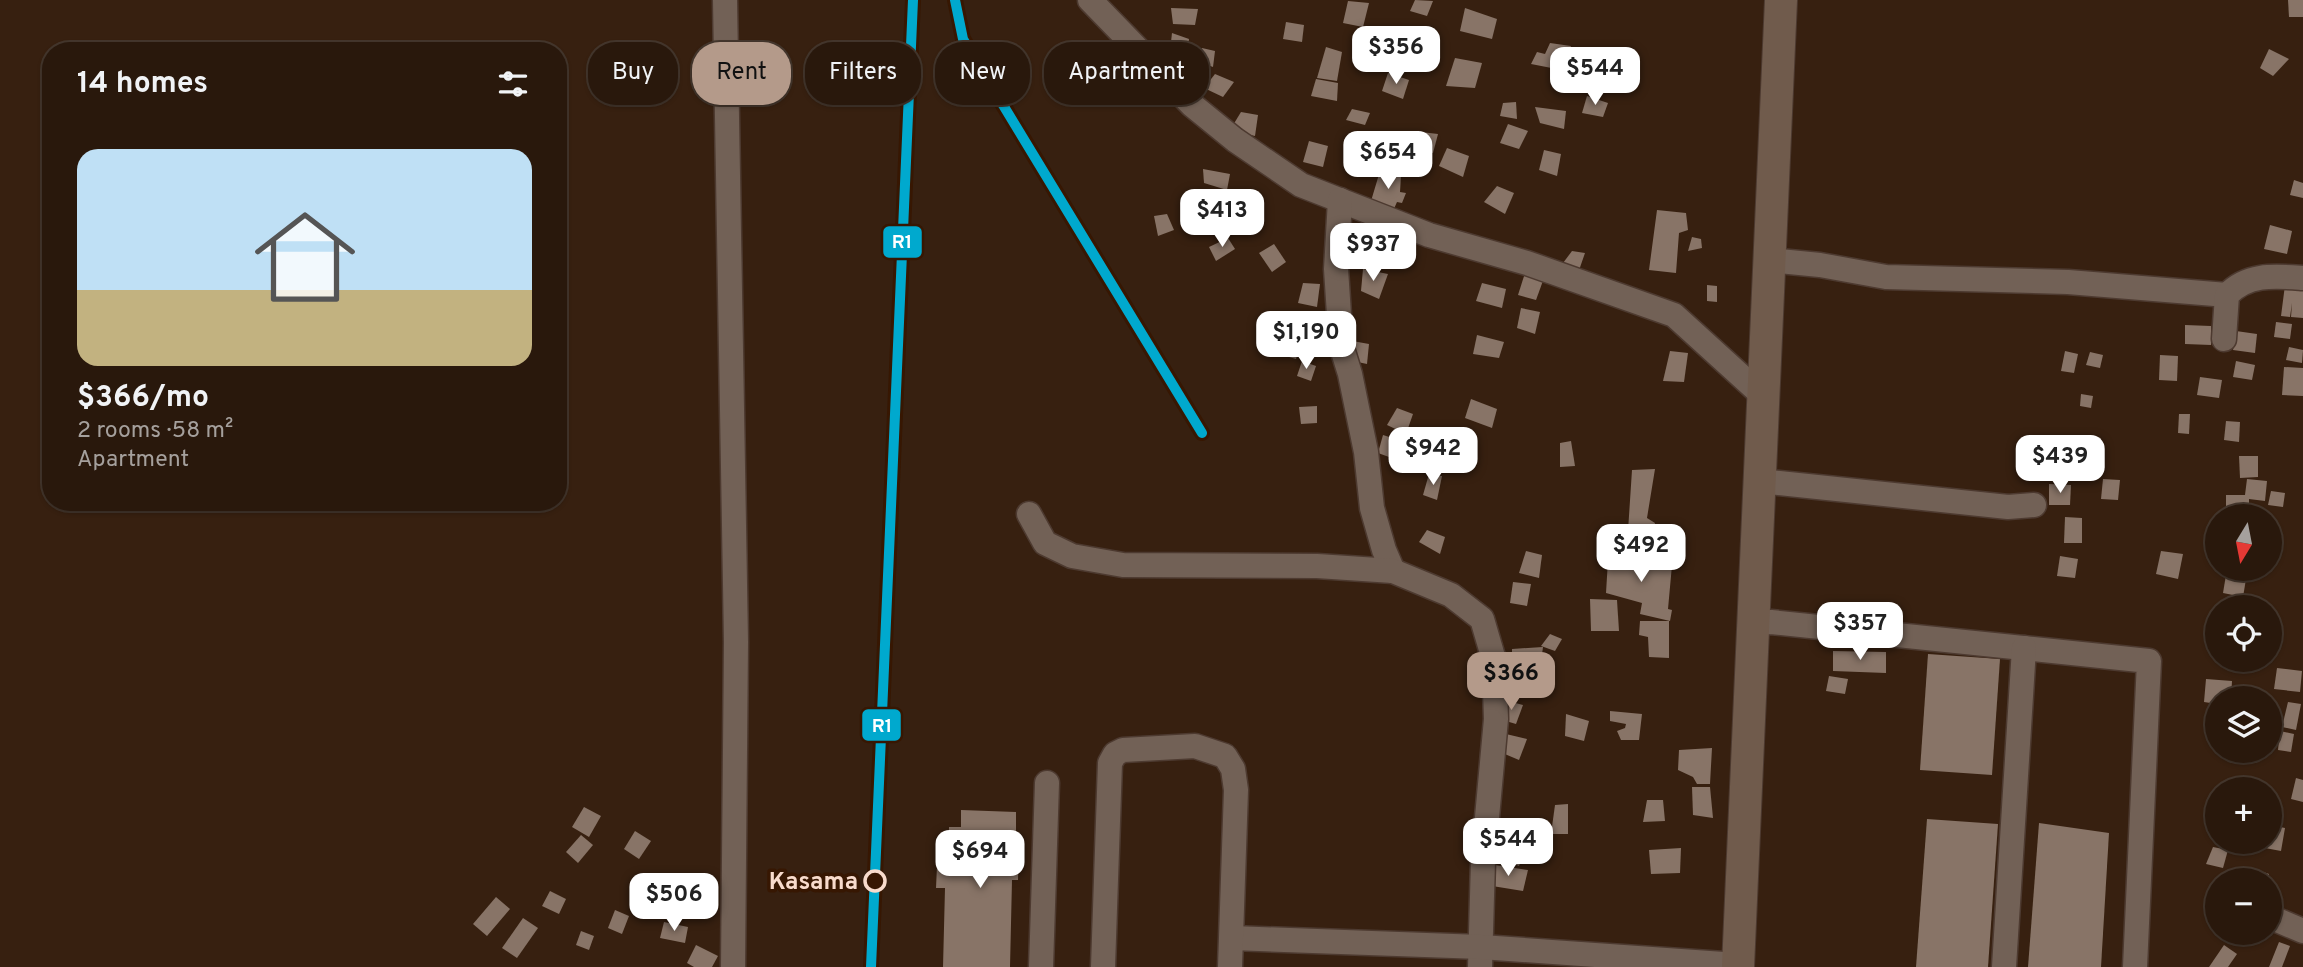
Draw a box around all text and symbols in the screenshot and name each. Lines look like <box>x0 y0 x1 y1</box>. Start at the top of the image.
pin: $356 <box>1355 27 1437 86</box>
text: $356 <box>1368 34 1424 63</box>
chip: Buy <box>588 42 678 105</box>
chip: Rent <box>692 42 791 105</box>
chip: Filters <box>805 42 921 105</box>
chip: New <box>935 42 1030 105</box>
chip: Apartment <box>1044 42 1209 105</box>
pin: $544 <box>1554 48 1636 107</box>
text: $544 <box>1566 55 1624 84</box>
icon: filters <box>494 65 532 103</box>
text: 14 homes <box>77 66 208 103</box>
pin: $654 <box>1347 132 1429 191</box>
text: $654 <box>1359 139 1417 168</box>
pin: $413 <box>1181 190 1263 249</box>
icon: home <box>242 194 368 320</box>
text: $413 <box>1196 197 1248 226</box>
pin: $937 <box>1332 224 1414 283</box>
line badge: R1 <box>882 225 923 259</box>
text: R1 <box>892 231 912 255</box>
text: $937 <box>1346 231 1400 260</box>
pin: $1,190 <box>1249 312 1363 371</box>
text: $1,190 <box>1272 319 1340 348</box>
text: $366/mo <box>77 380 209 417</box>
text: 2 rooms · 58 m² <box>77 417 233 446</box>
pin: $942 <box>1392 428 1474 487</box>
text: $942 <box>1405 435 1461 464</box>
pin: $439 <box>2019 435 2101 495</box>
text: $439 <box>2032 443 2088 472</box>
text: Apartment <box>77 446 189 475</box>
north arrow <box>2205 504 2282 581</box>
map controls <box>2205 504 2282 945</box>
pin: $492 <box>1600 524 1682 584</box>
text: $492 <box>1613 532 1669 561</box>
button: locate <box>2205 595 2282 672</box>
pin: $357 <box>1819 602 1901 662</box>
text: $357 <box>1833 610 1887 639</box>
pin: $366 <box>1470 652 1552 712</box>
text: $366 <box>1483 660 1539 689</box>
button: layers <box>2205 686 2282 763</box>
line badge: R1 <box>861 708 902 742</box>
text: R1 <box>872 715 892 739</box>
button: + <box>2205 777 2282 854</box>
pin: $544 <box>1467 818 1549 878</box>
text: $544 <box>1479 826 1537 855</box>
pin: $694 <box>939 830 1021 890</box>
text: $694 <box>952 838 1008 867</box>
place label: Kasama <box>769 868 858 898</box>
button: − <box>2205 868 2282 945</box>
marker: Kasama <box>864 870 886 892</box>
pin: $506 <box>633 874 715 933</box>
text: $506 <box>645 881 703 910</box>

